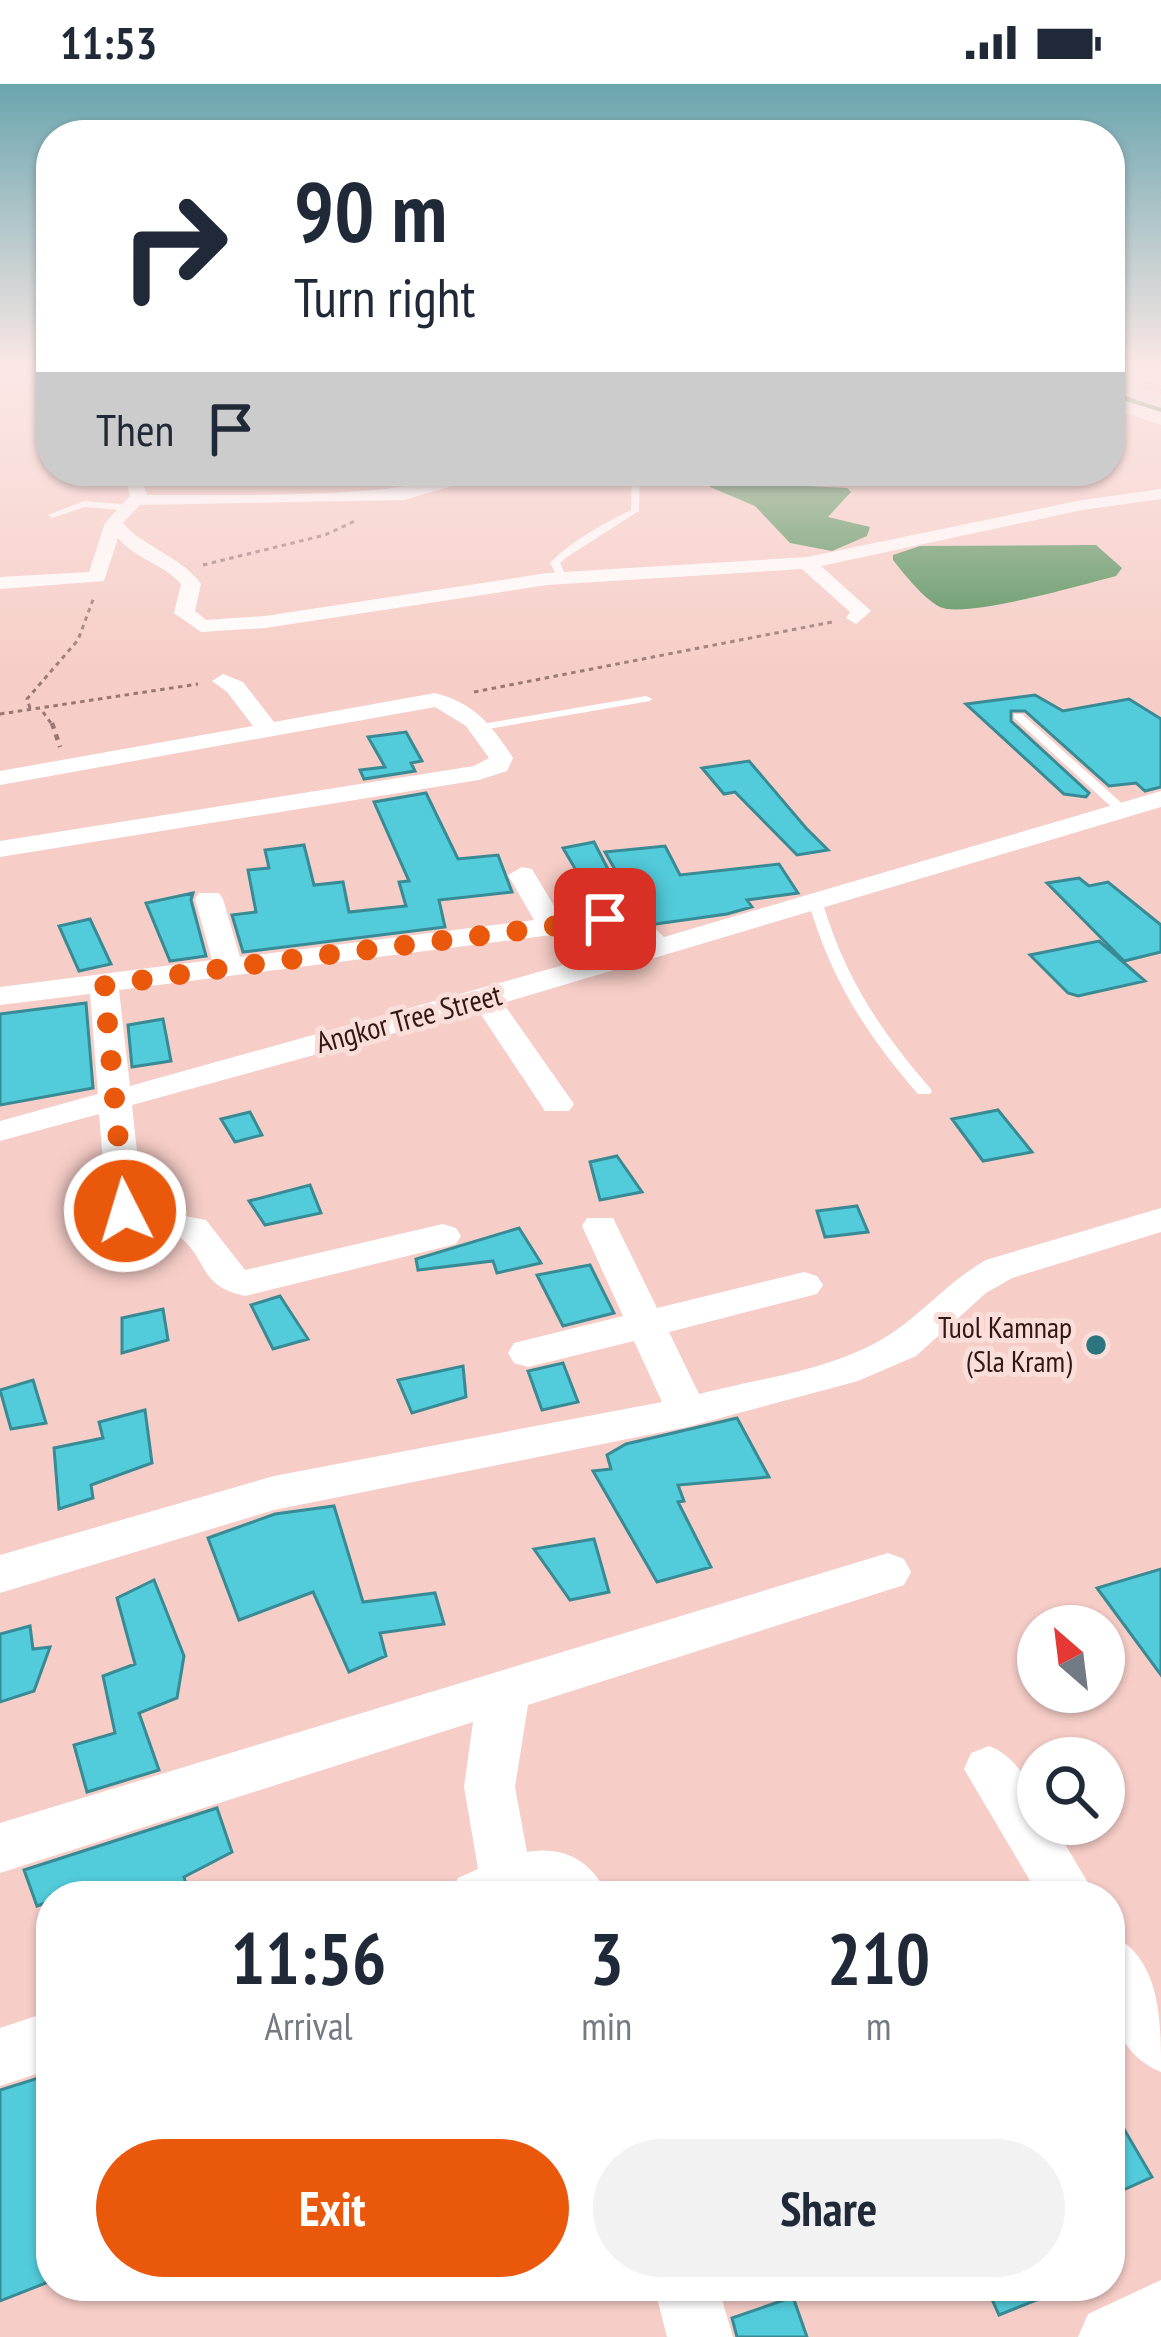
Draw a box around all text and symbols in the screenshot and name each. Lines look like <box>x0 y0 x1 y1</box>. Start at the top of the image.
text: 11:53 <box>60 13 157 71</box>
text: 90 m <box>294 156 447 265</box>
icon: right <box>96 168 252 324</box>
text: Turn right <box>294 262 475 332</box>
icon: arrive <box>198 396 264 462</box>
text: Then <box>96 400 174 458</box>
pin <box>554 868 656 970</box>
icon: arrive <box>572 886 638 952</box>
street label: Angkor Tree Street <box>312 974 506 1061</box>
position arrow <box>62 1148 188 1274</box>
place label: Tuol Kamnap (Sla Kram) <box>938 1307 1072 1380</box>
marker: Tuol Kamnap (Sla Kram) <box>1083 1332 1109 1358</box>
north arrow <box>1017 1605 1125 1713</box>
map controls <box>1017 1605 1125 1845</box>
button: search <box>1017 1737 1125 1845</box>
text: 11:56 <box>231 1911 387 2004</box>
text: 3 <box>590 1911 624 2004</box>
text: 210 <box>827 1911 930 2004</box>
text: Arrival <box>265 2000 353 2051</box>
text: min <box>581 2000 632 2051</box>
text: m <box>866 2000 891 2051</box>
button: Exit <box>96 2139 569 2277</box>
button: Share <box>593 2139 1065 2277</box>

